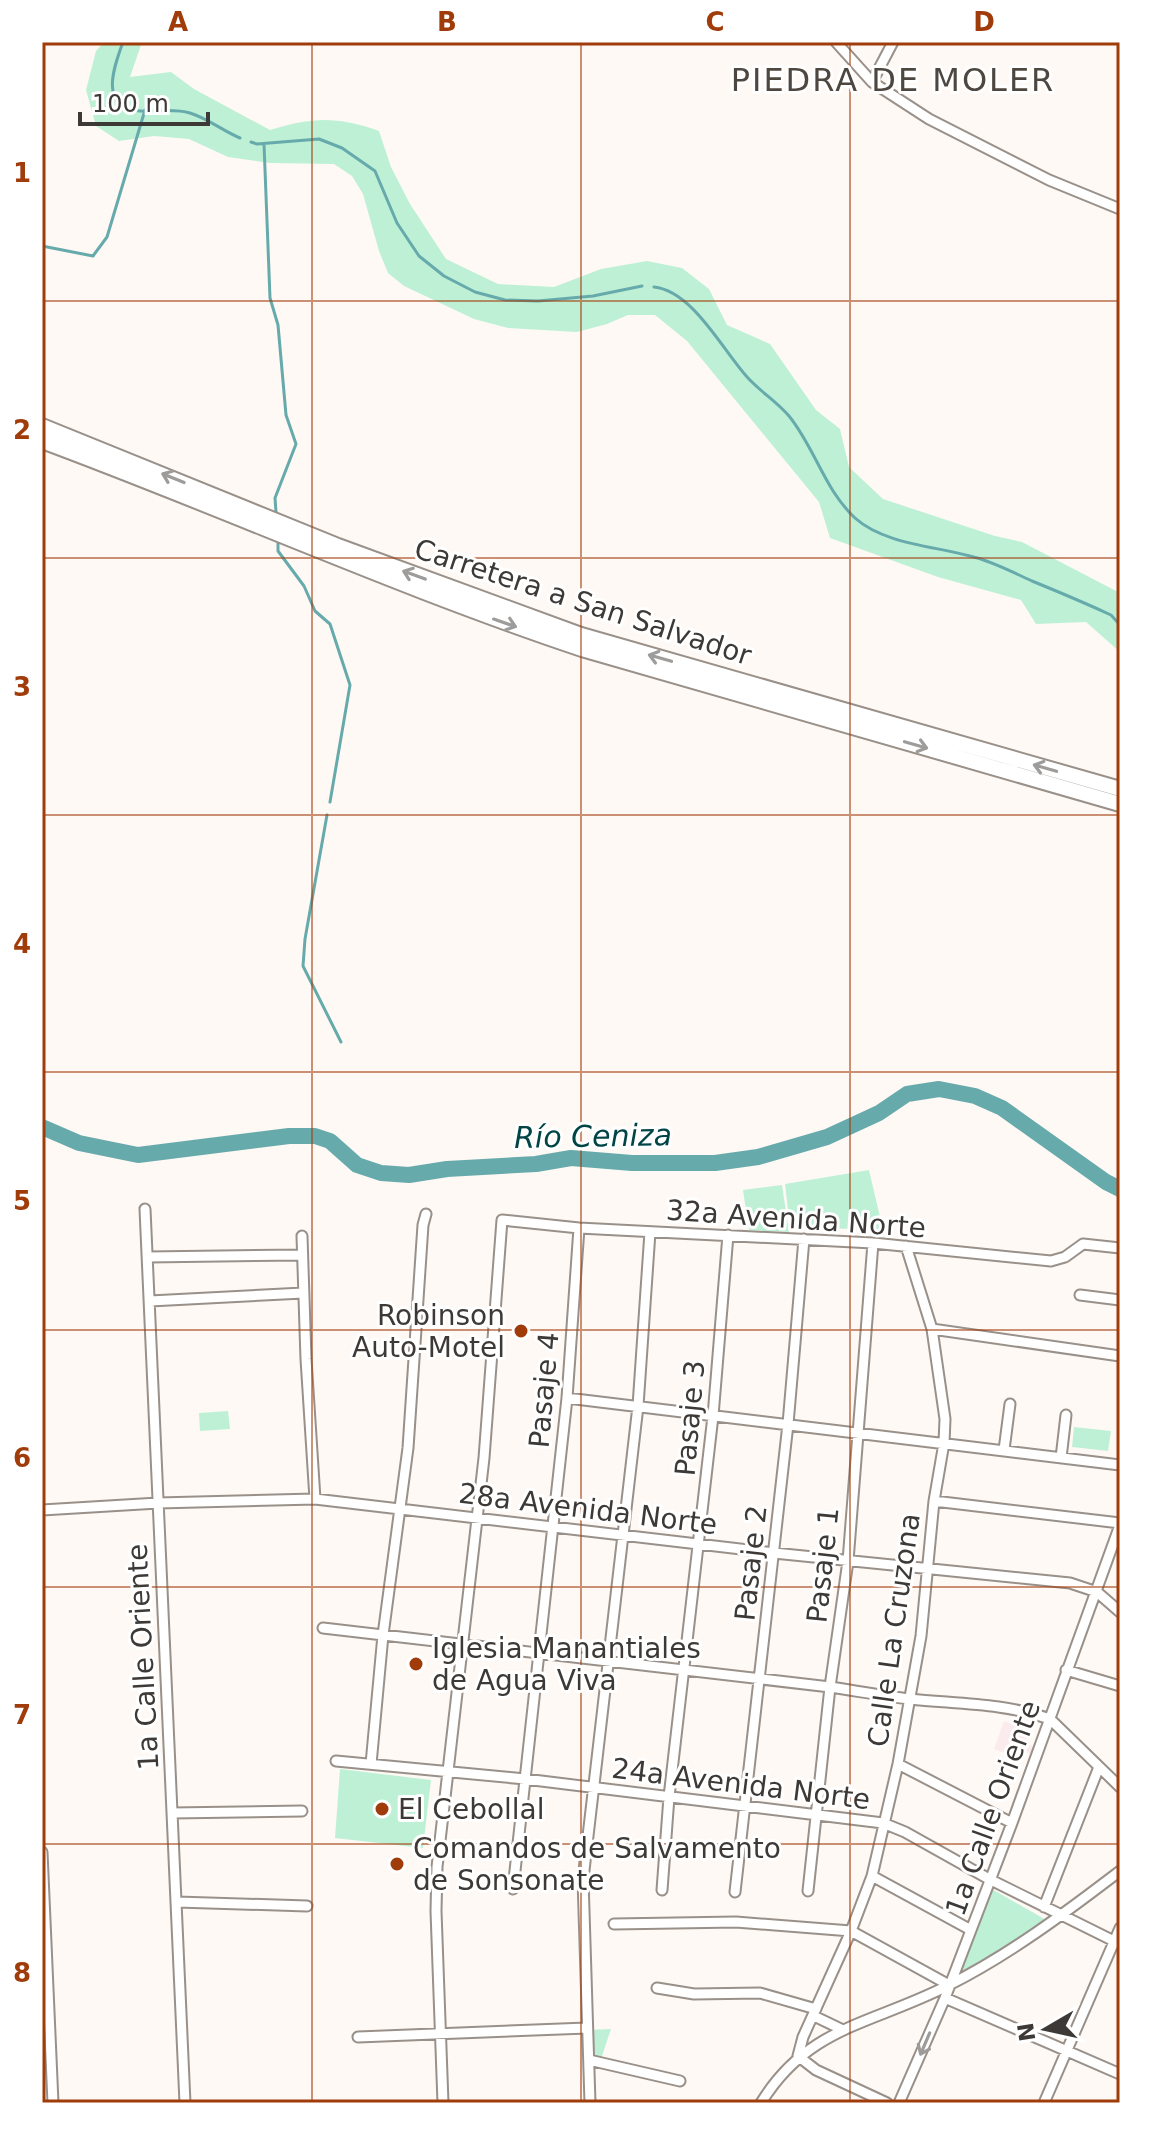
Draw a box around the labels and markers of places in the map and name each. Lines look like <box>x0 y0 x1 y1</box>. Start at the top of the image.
place label: Robinson Auto-Motel <box>352 1299 505 1364</box>
marker: Robinson Auto-Motel <box>512 1322 530 1340</box>
place label: Iglesia Manantiales de Agua Viva <box>432 1632 701 1697</box>
marker: Iglesia Manantiales de Agua Viva <box>407 1655 425 1673</box>
place label: El Cebollal <box>398 1793 545 1826</box>
marker: El Cebollal <box>373 1800 391 1818</box>
place label: Comandos de Salvamento de Sonsonate <box>413 1832 781 1897</box>
marker: Comandos de Salvamento de Sonsonate <box>388 1855 406 1873</box>

